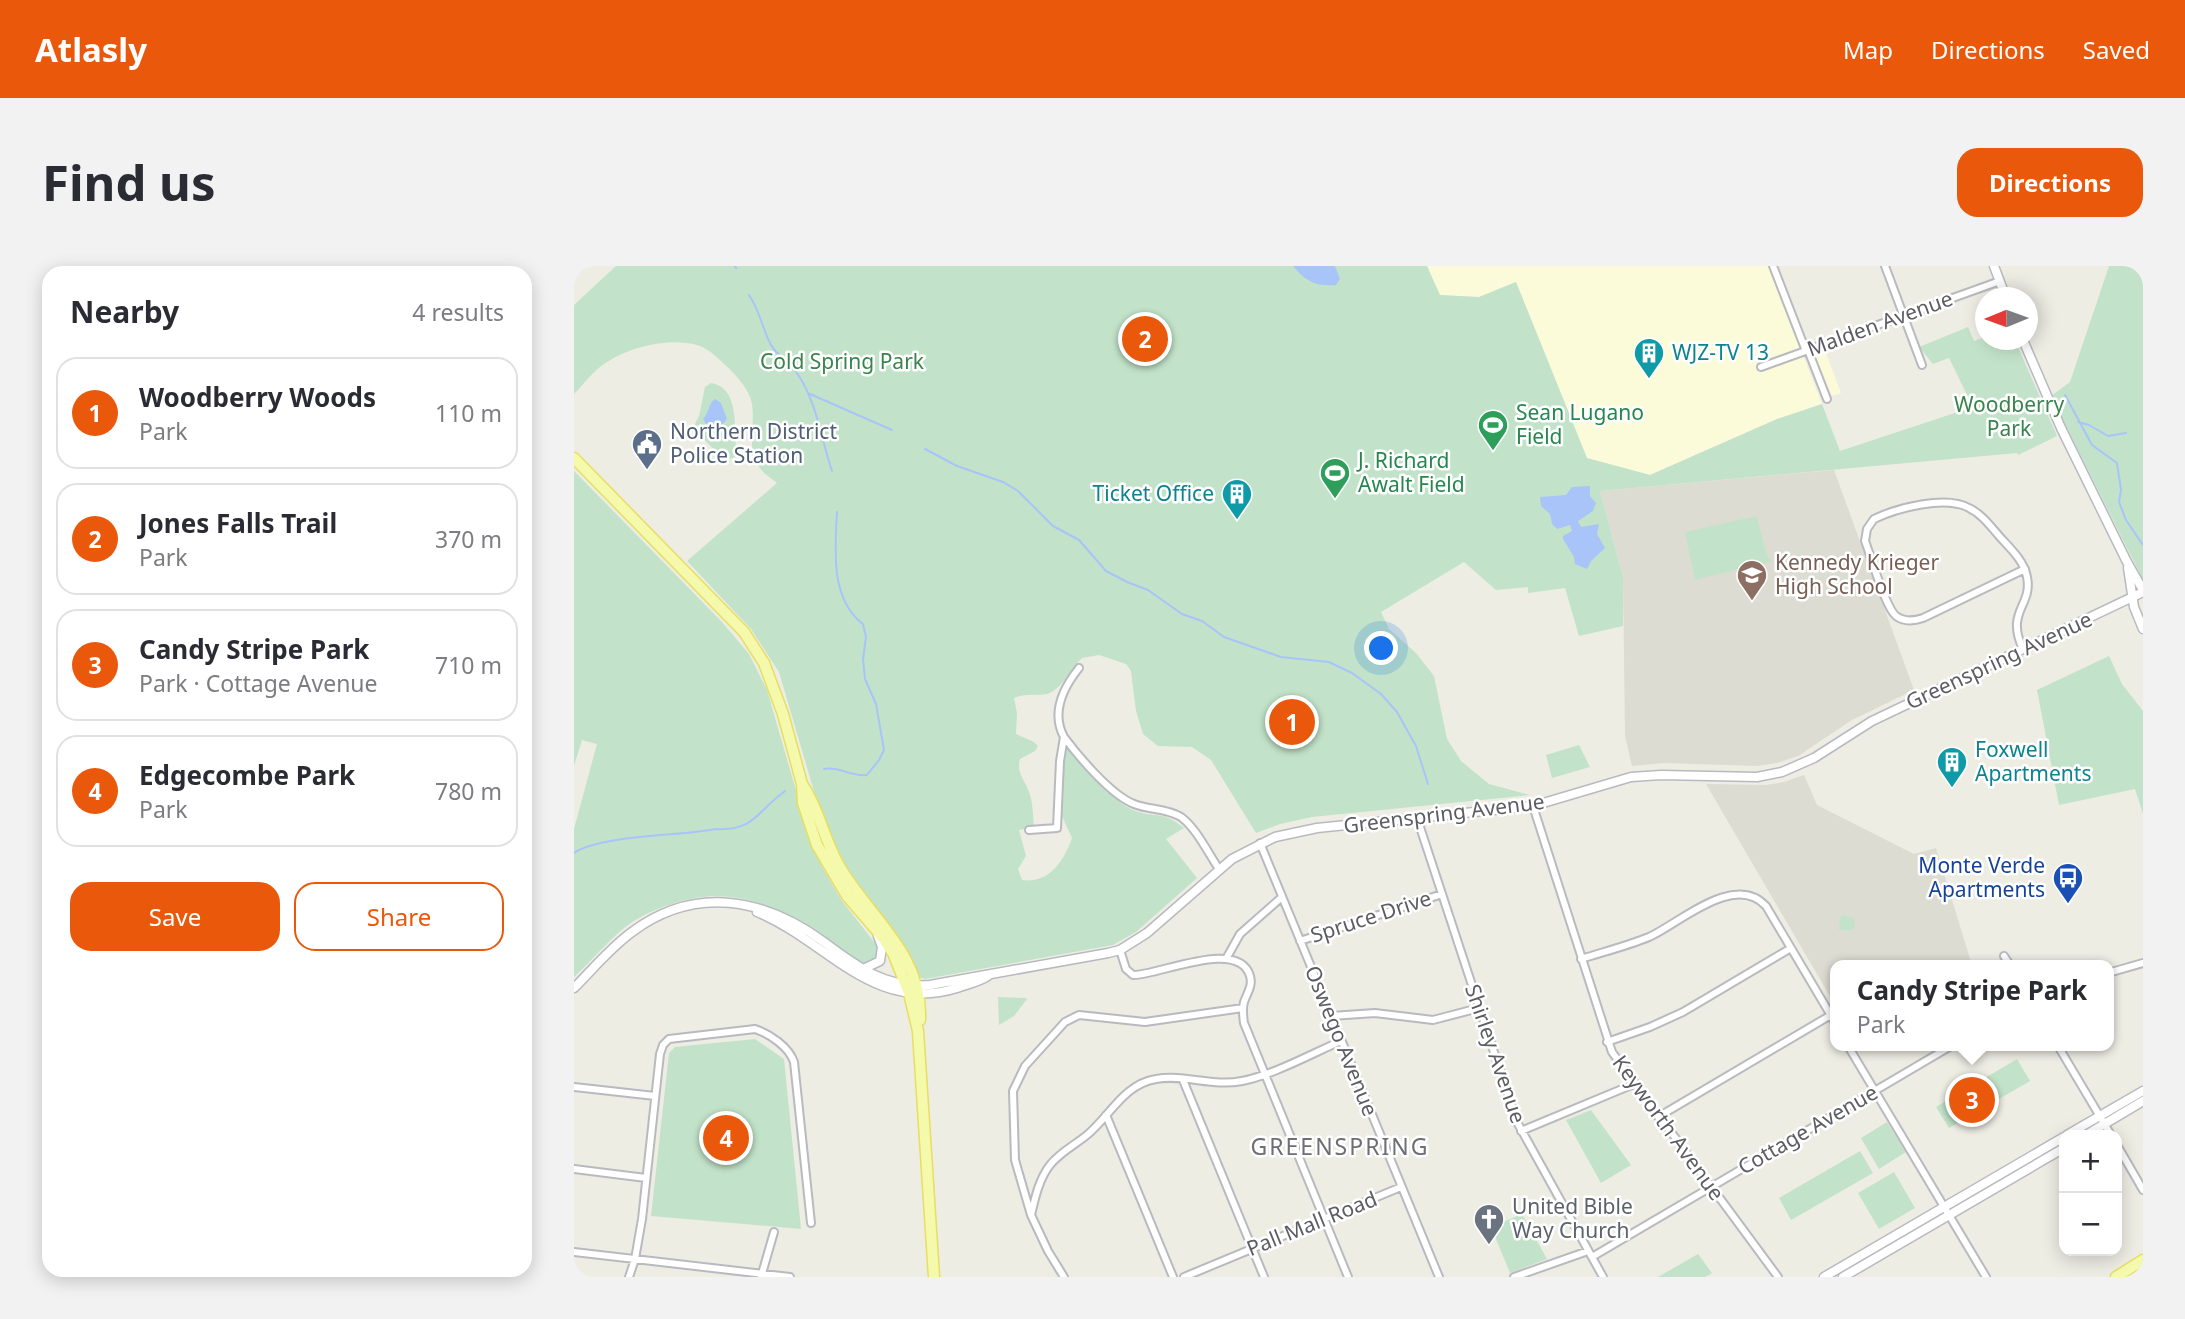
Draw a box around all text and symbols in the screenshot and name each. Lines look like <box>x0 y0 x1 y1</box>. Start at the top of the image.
text: Atlasly <box>35 27 147 72</box>
text: Map <box>1843 33 1893 66</box>
text: Directions <box>1931 33 2045 66</box>
text: Saved <box>2083 33 2150 66</box>
button: Directions <box>1957 148 2143 217</box>
text: Find us <box>42 149 216 215</box>
street label: Malden Avenue <box>1803 284 1956 362</box>
north arrow <box>1975 287 2038 350</box>
text: Nearby <box>70 291 179 332</box>
text: 4 results <box>412 296 504 328</box>
pin: 2 <box>1122 313 1168 365</box>
building icon: WJZ-TV 13 <box>1632 336 1666 380</box>
place label: WJZ-TV 13 <box>1672 338 1769 366</box>
park label: Cold Spring Park <box>760 347 925 375</box>
text: Woodberry Woods <box>139 379 376 415</box>
park label: Woodberry Park <box>1954 390 2064 442</box>
text: 1 <box>88 397 102 429</box>
text: 110 m <box>435 397 502 429</box>
place label: Sean Lugano Field <box>1516 398 1644 450</box>
sports icon: Sean Lugano Field <box>1476 408 1510 452</box>
text: Park <box>139 415 188 447</box>
place label: Northern District Police Station <box>670 417 837 469</box>
public building icon: Northern District Police Station <box>630 427 664 471</box>
place label: J. Richard Awalt Field <box>1356 446 1465 498</box>
sports icon: J. Richard Awalt Field <box>1318 456 1352 500</box>
building icon: Ticket Office <box>1220 477 1254 521</box>
place label: Ticket Office <box>1093 479 1214 507</box>
text: Jones Falls Trail <box>139 505 337 541</box>
text: 2 <box>88 523 102 555</box>
text: 370 m <box>435 523 502 555</box>
text: Park <box>139 541 188 573</box>
place label: Kennedy Krieger High School <box>1775 548 1939 600</box>
school or university icon: Kennedy Krieger High School <box>1735 558 1769 602</box>
street label: Greenspring Avenue <box>1901 605 2096 716</box>
text: Candy Stripe Park <box>139 631 369 667</box>
your location <box>1364 631 1398 665</box>
text: 3 <box>88 649 102 681</box>
text: 710 m <box>435 649 502 681</box>
text: Park · Cottage Avenue <box>139 667 378 699</box>
pin: 1 <box>1269 696 1315 748</box>
place label: Foxwell Apartments <box>1975 735 2091 787</box>
building icon: Foxwell Apartments <box>1935 745 1969 789</box>
text: Edgecombe Park <box>139 757 355 793</box>
text: 4 <box>88 775 102 807</box>
text: 780 m <box>435 775 502 807</box>
street label: Greenspring Avenue <box>1342 787 1546 839</box>
text: Park <box>139 793 188 825</box>
place label: Monte Verde Apartments <box>1918 851 2045 903</box>
bus stop icon: Monte Verde Apartments <box>2051 861 2085 905</box>
button: Save <box>70 882 280 951</box>
button: Share <box>294 882 504 951</box>
street label: Spruce Drive <box>1307 883 1435 949</box>
popup <box>1830 960 2114 1051</box>
street label: Oswego Avenue <box>1299 961 1385 1120</box>
text: Candy Stripe Park <box>1857 972 2087 1008</box>
street label: Shirley Avenue <box>1459 980 1533 1127</box>
text: Park <box>1857 1008 1905 1040</box>
street label: Keyworth Avenue <box>1607 1049 1731 1206</box>
pin: 3 <box>1949 1074 1995 1126</box>
street label: Cottage Avenue <box>1733 1078 1882 1180</box>
pin: 4 <box>703 1112 749 1164</box>
district label: GREENSPRING <box>1251 1130 1429 1162</box>
map controls <box>2059 1130 2122 1256</box>
button: + <box>2059 1130 2122 1193</box>
street label: Pall Mall Road <box>1242 1184 1381 1262</box>
place label: United Bible Way Church <box>1512 1192 1633 1244</box>
button: − <box>2059 1193 2122 1256</box>
church icon: United Bible Way Church <box>1472 1202 1506 1246</box>

